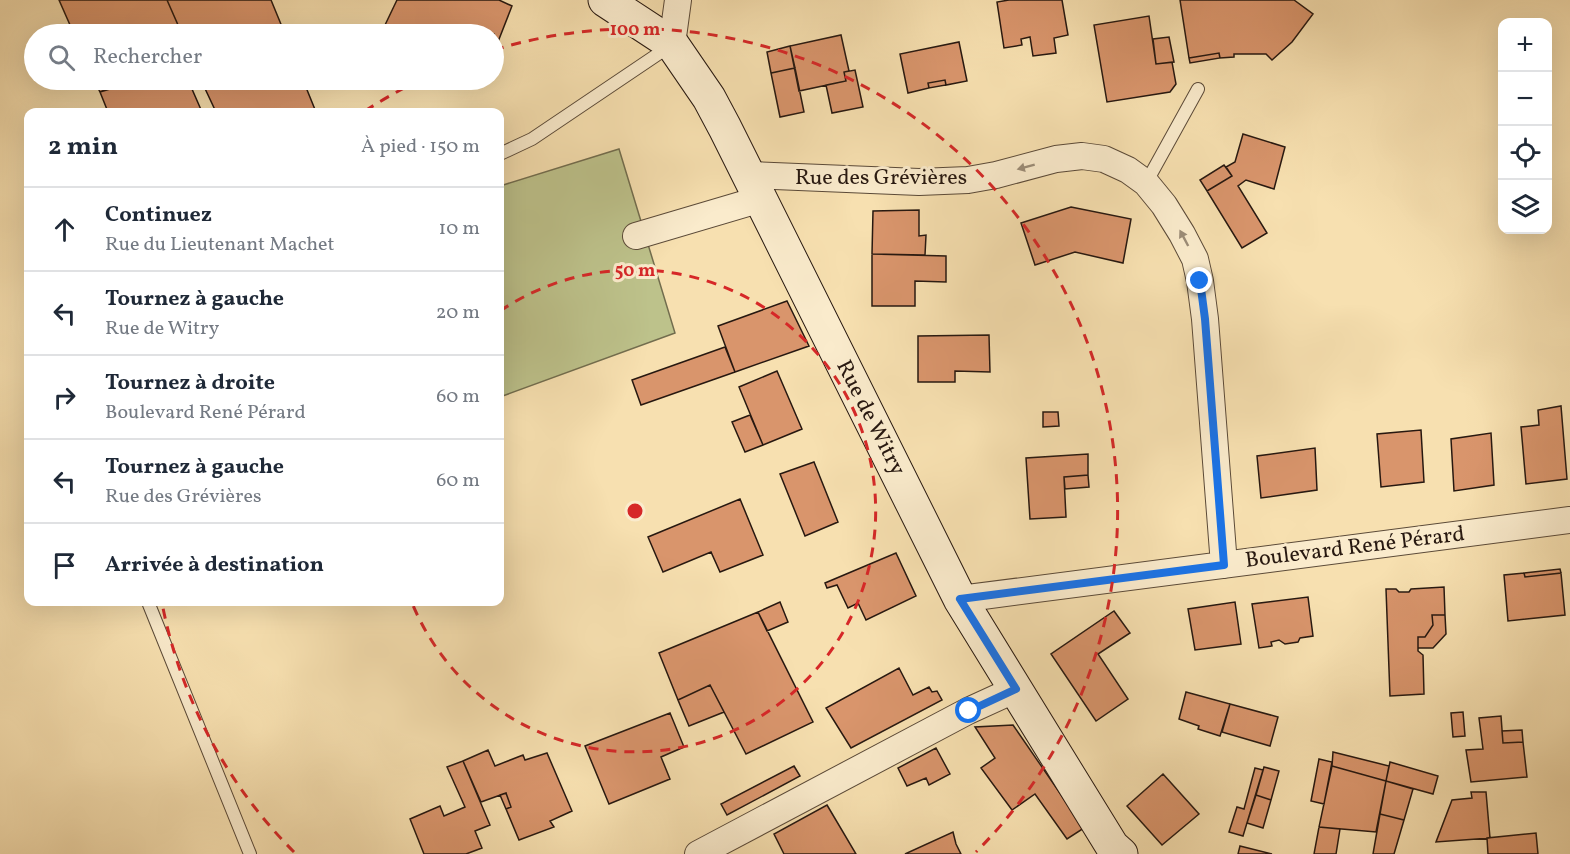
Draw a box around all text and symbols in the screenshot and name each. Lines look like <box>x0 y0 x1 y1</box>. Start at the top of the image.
text: 100 m <box>610 18 660 43</box>
map controls <box>1498 18 1552 234</box>
button: + <box>1498 18 1552 72</box>
search box <box>24 24 504 90</box>
icon: search <box>45 41 78 74</box>
text: Rechercher <box>93 42 202 73</box>
button: − <box>1498 72 1552 126</box>
button: locate <box>1498 126 1552 180</box>
text: 2 min <box>48 129 118 165</box>
text: À pied · 150 m <box>361 133 480 161</box>
street label: Rue des Grévières <box>795 163 967 194</box>
one-way arrow <box>1017 163 1035 172</box>
button: layers <box>1498 180 1552 234</box>
text: Continuez <box>105 200 212 231</box>
icon: ahead <box>48 213 81 246</box>
text: 10 m <box>439 215 480 243</box>
one-way arrow <box>1179 229 1189 246</box>
text: Rue du Lieutenant Machet <box>105 231 335 259</box>
text: 50 m <box>615 259 655 284</box>
route end <box>1186 267 1212 293</box>
text: Tournez à gauche <box>105 284 284 315</box>
icon: left <box>48 297 81 330</box>
text: 20 m <box>436 299 480 327</box>
text: Rue de Witry <box>105 315 219 343</box>
street label: Rue de Witry <box>828 355 912 481</box>
text: Tournez à droite <box>105 368 275 399</box>
icon: right <box>48 381 81 414</box>
text: 60 m <box>436 383 480 411</box>
text: Boulevard René Pérard <box>105 399 306 427</box>
text: Tournez à gauche <box>105 452 284 483</box>
icon: left <box>48 465 81 498</box>
text: 60 m <box>436 467 480 495</box>
text: Rue des Grévières <box>105 483 262 511</box>
centre of rings <box>625 501 645 521</box>
street label: Boulevard René Pérard <box>1244 519 1466 577</box>
icon: arrive <box>48 549 81 582</box>
text: Arrivée à destination <box>105 550 324 581</box>
route start <box>955 697 981 723</box>

